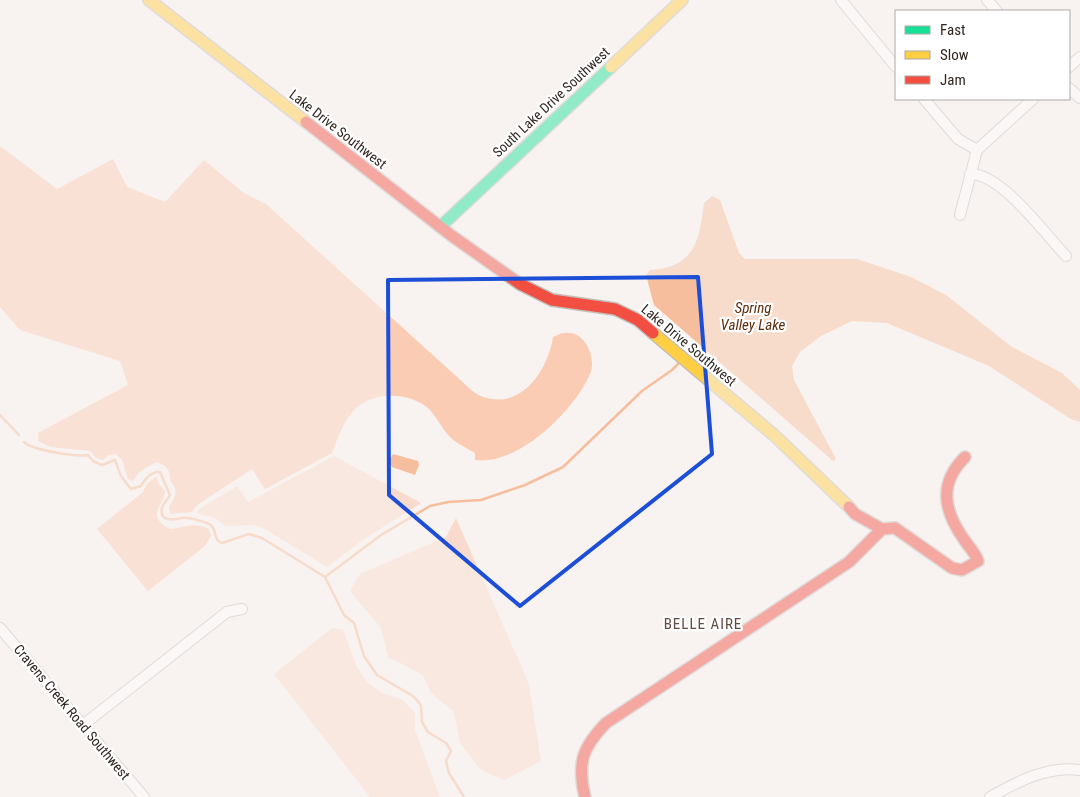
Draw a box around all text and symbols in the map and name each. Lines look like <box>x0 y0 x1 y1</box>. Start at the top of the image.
legend <box>895 10 1070 100</box>
text: Fast <box>940 21 965 39</box>
street label: South Lake Drive Southwest <box>489 44 613 160</box>
text: Slow <box>940 46 969 64</box>
text: Jam <box>940 71 966 89</box>
street label: Lake Drive Southwest <box>286 86 390 172</box>
water label: Spring Valley Lake <box>721 299 786 334</box>
street label: Lake Drive Southwest <box>638 301 740 389</box>
district label: BELLE AIRE <box>664 615 742 633</box>
street label: Cravens Creek Road Southwest <box>11 641 133 783</box>

